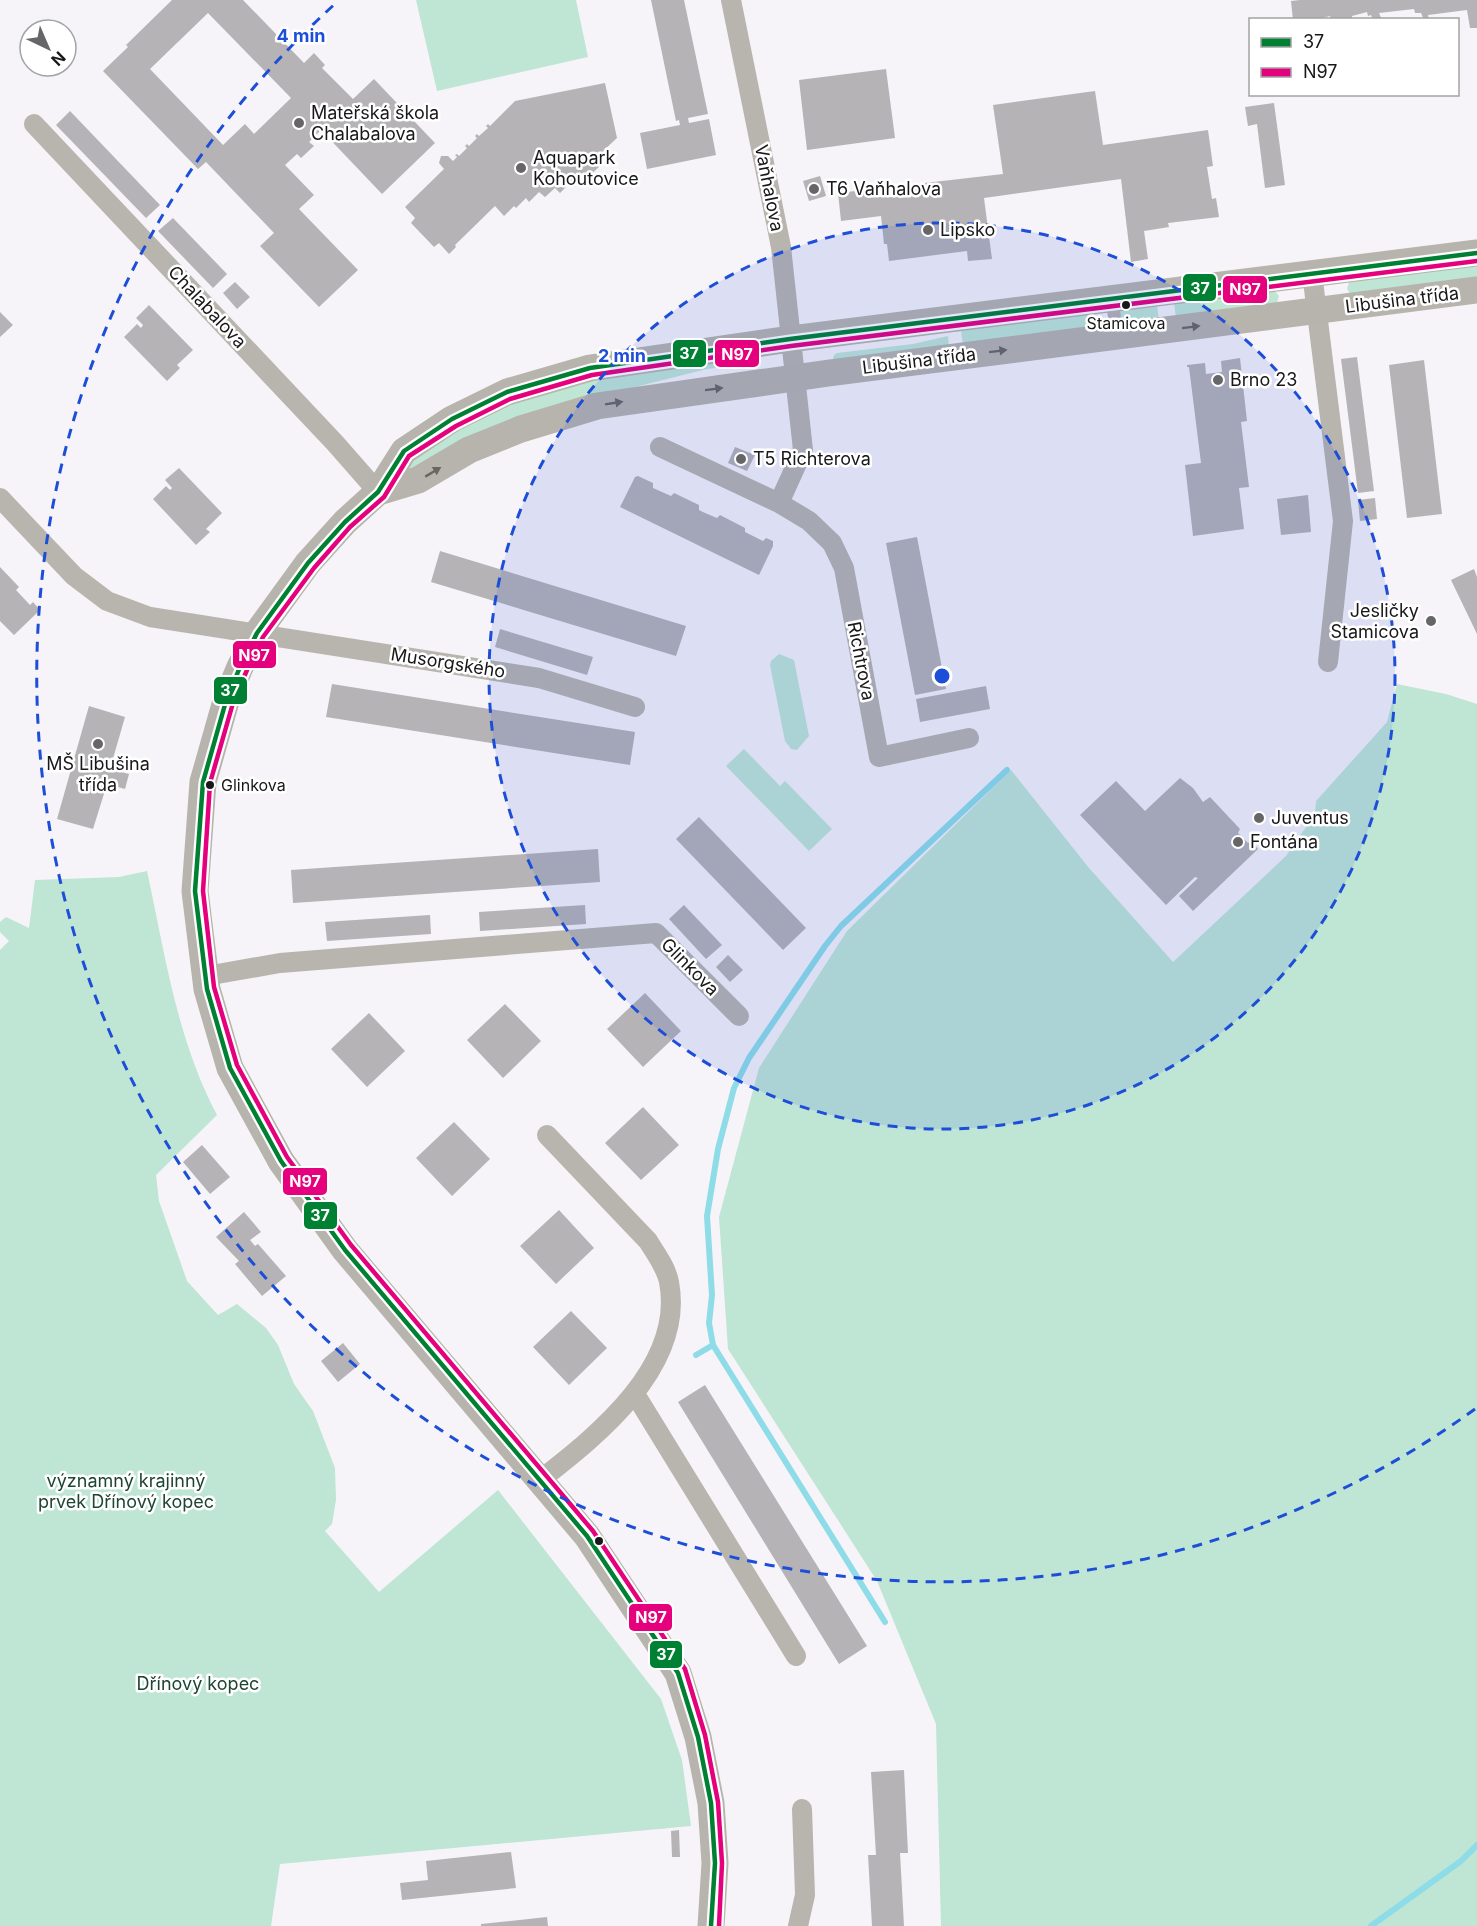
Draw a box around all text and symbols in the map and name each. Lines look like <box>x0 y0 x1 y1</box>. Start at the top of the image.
north arrow <box>18 18 78 78</box>
legend <box>1249 18 1459 96</box>
text: 4 min <box>277 25 325 46</box>
text: 37 <box>1303 31 1324 52</box>
text: N <box>47 47 70 70</box>
text: N97 <box>1303 61 1338 82</box>
place label: Mateřská škola Chalabalova <box>311 102 439 144</box>
marker: Mateřská škola Chalabalova <box>292 116 306 130</box>
street label: Vaňhalova <box>751 143 788 233</box>
place label: Aquapark Kohoutovice <box>533 147 639 189</box>
marker: Aquapark Kohoutovice <box>514 161 528 175</box>
place label: T6 Vaňhalova <box>826 178 941 199</box>
marker: T6 Vaňhalova <box>807 182 821 196</box>
place label: Lipsko <box>940 219 995 240</box>
marker: Lipsko <box>921 223 935 237</box>
street label: Chalabalova <box>164 261 251 352</box>
line badge: 37 <box>1182 273 1217 302</box>
line badge: N97 <box>1222 275 1268 304</box>
text: 37 <box>1190 278 1210 298</box>
text: N97 <box>1229 279 1261 299</box>
street label: Libušina třída <box>1344 282 1460 317</box>
marker: Stamicova <box>1120 299 1132 311</box>
place label: Stamicova <box>1087 313 1165 333</box>
one-way arrow <box>1182 322 1201 331</box>
line badge: 37 <box>672 339 707 368</box>
line badge: N97 <box>714 339 760 368</box>
text: 37 <box>679 343 699 363</box>
street label: Libušina třída <box>861 343 977 378</box>
text: N97 <box>721 344 753 364</box>
text: 2 min <box>598 345 646 366</box>
one-way arrow <box>988 346 1007 356</box>
place label: Brno 23 <box>1230 369 1297 390</box>
marker: Brno 23 <box>1211 373 1225 387</box>
one-way arrow <box>705 384 724 393</box>
one-way arrow <box>605 398 624 407</box>
place label: T5 Richterova <box>753 448 871 469</box>
marker: T5 Richterova <box>734 452 748 466</box>
one-way arrow <box>425 466 441 477</box>
place label: Jesličky Stamicova <box>1330 600 1419 642</box>
marker: Jesličky Stamicova <box>1424 614 1438 628</box>
street label: Richtrova <box>844 620 879 702</box>
line badge: N97 <box>232 640 277 669</box>
street label: Musorgského <box>389 643 507 682</box>
text: N97 <box>238 645 270 665</box>
centre of rings <box>932 666 952 686</box>
line badge: 37 <box>213 676 248 705</box>
text: 37 <box>220 680 240 700</box>
marker: MŠ Libušina třída <box>91 737 105 751</box>
place label: MŠ Libušina třída <box>46 752 150 795</box>
place label: Glinkova <box>221 775 286 795</box>
marker: Glinkova <box>204 779 216 791</box>
place label: Juventus <box>1271 807 1349 828</box>
marker: Juventus <box>1252 811 1266 825</box>
place label: Fontána <box>1250 831 1318 852</box>
marker: Fontána <box>1231 835 1245 849</box>
street label: Glinkova <box>657 933 724 1000</box>
line badge: N97 <box>282 1167 328 1196</box>
text: N97 <box>289 1171 321 1191</box>
line badge: 37 <box>303 1201 338 1230</box>
text: 37 <box>310 1205 330 1225</box>
park label: významný krajinný prvek Dřínový kopec <box>38 1470 214 1512</box>
unlabelled marker <box>593 1535 605 1547</box>
line badge: N97 <box>628 1603 673 1632</box>
text: N97 <box>635 1607 667 1627</box>
line badge: 37 <box>649 1640 683 1669</box>
text: 37 <box>656 1644 676 1664</box>
park label: Dřínový kopec <box>137 1673 259 1694</box>

